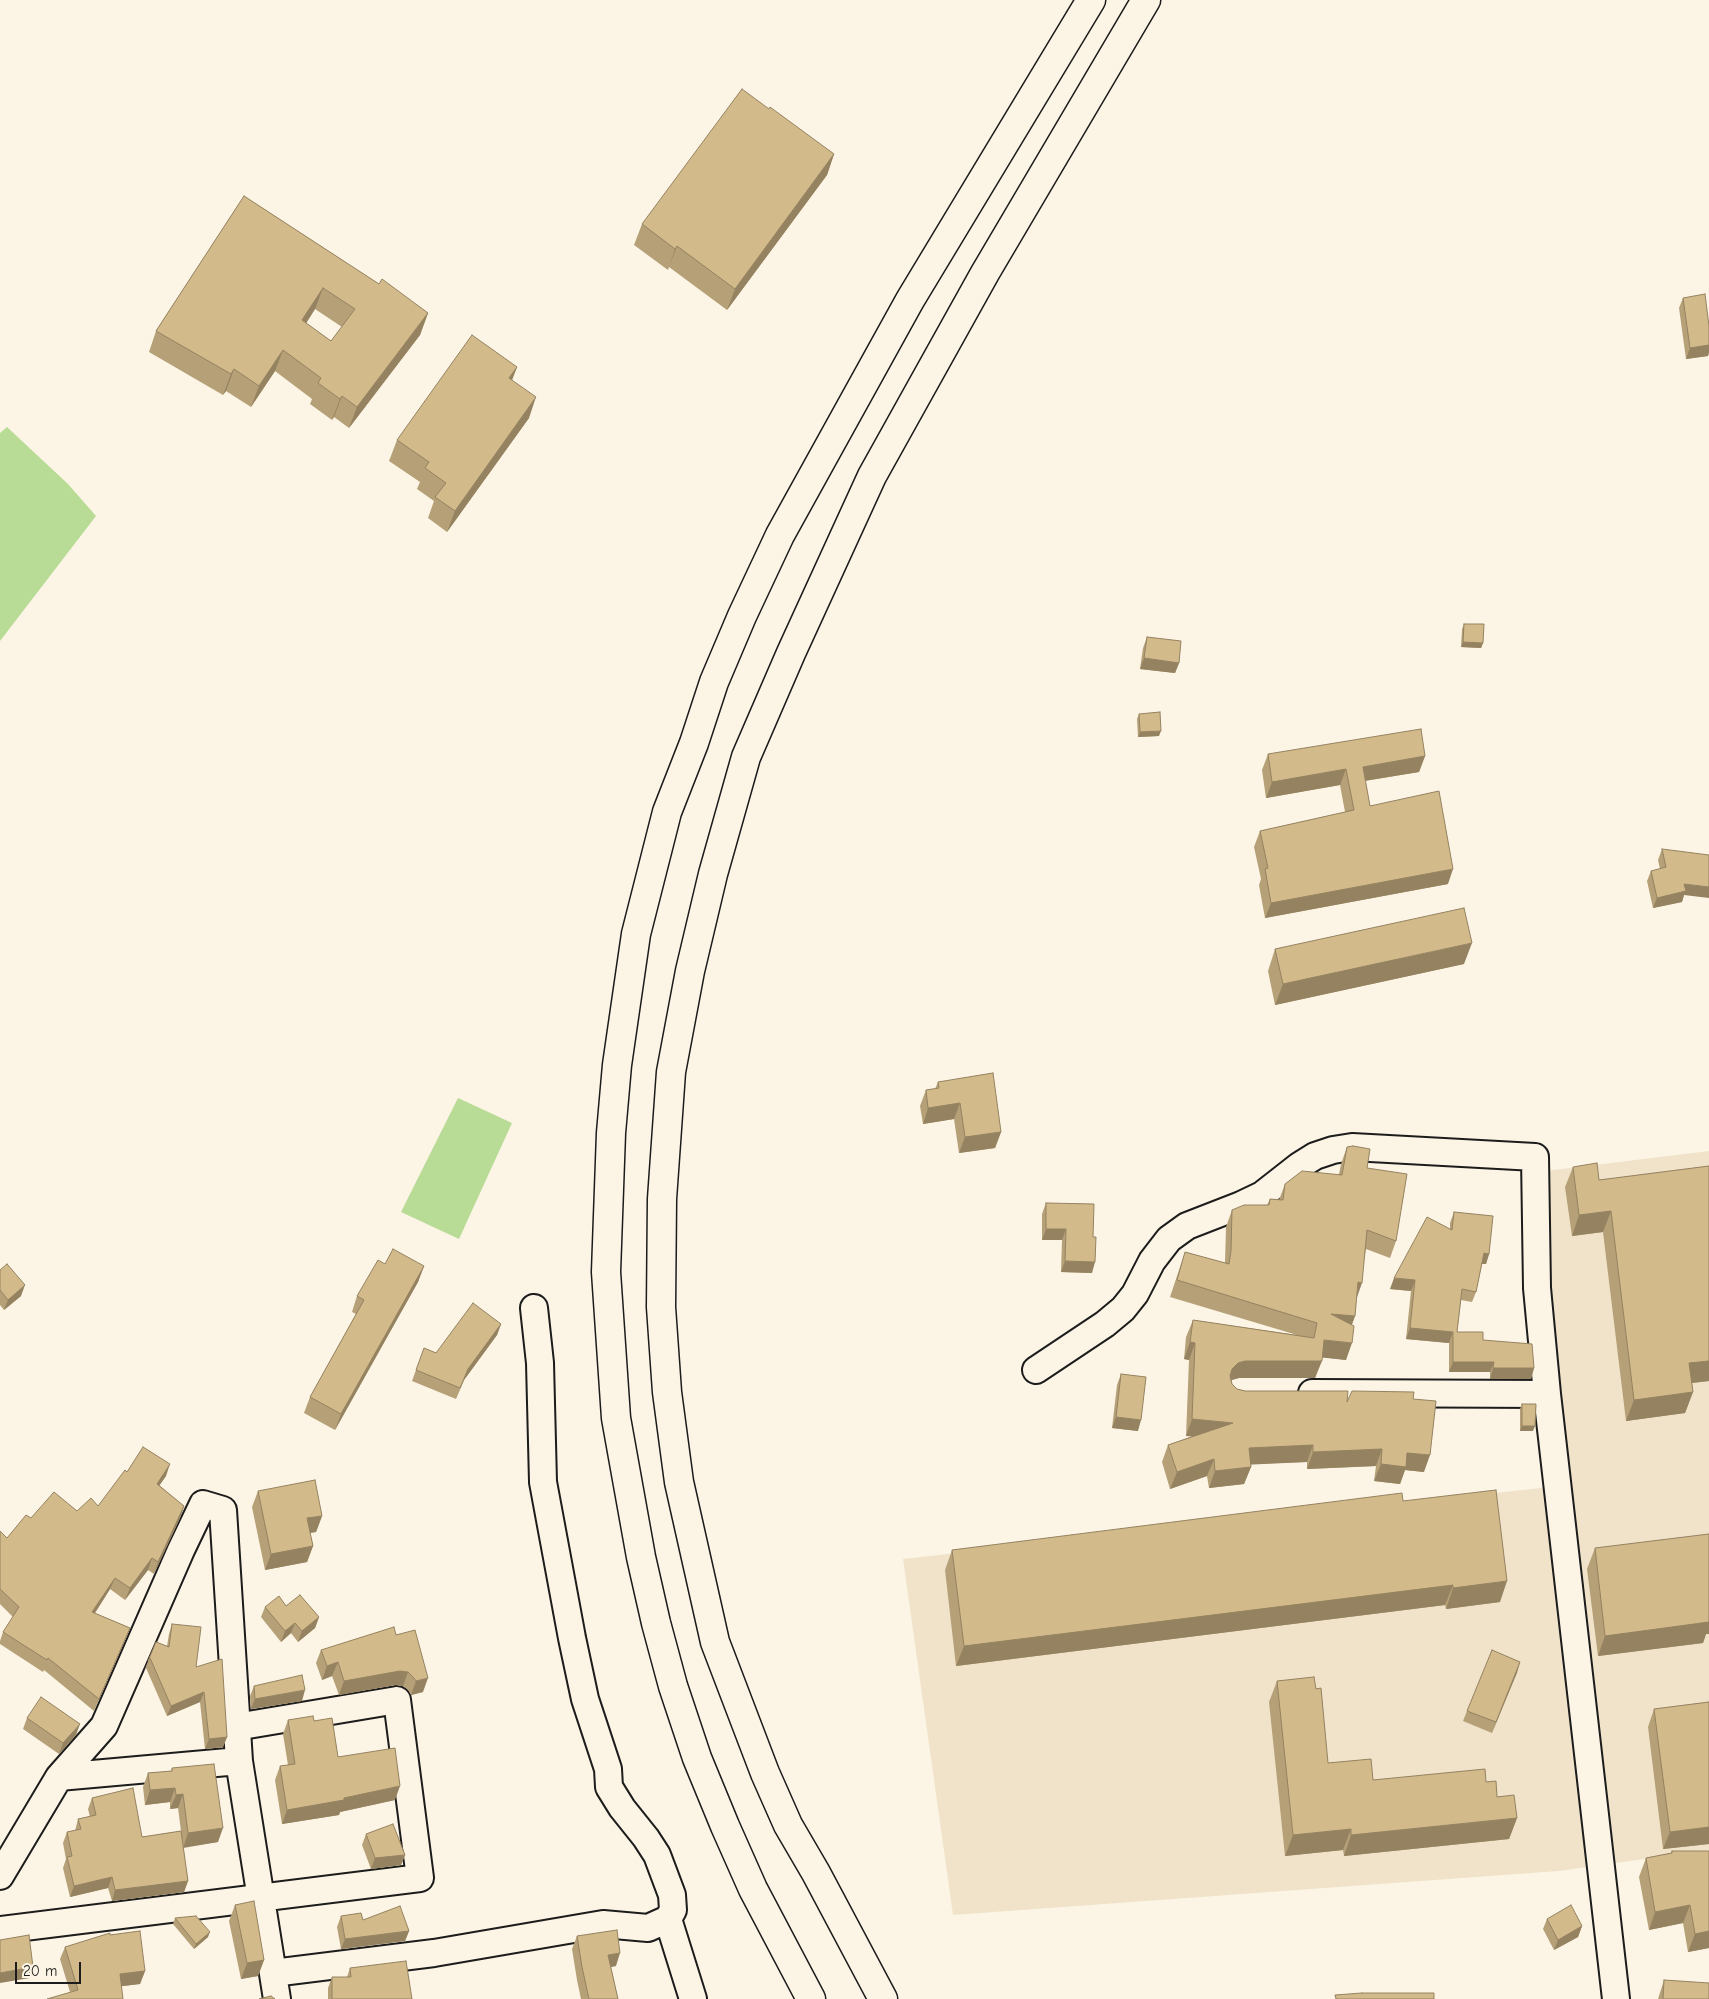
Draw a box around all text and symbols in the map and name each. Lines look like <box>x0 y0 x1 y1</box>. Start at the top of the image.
scale bar <box>18 1952 84 1984</box>
text: 20 m <box>23 1962 57 1980</box>

